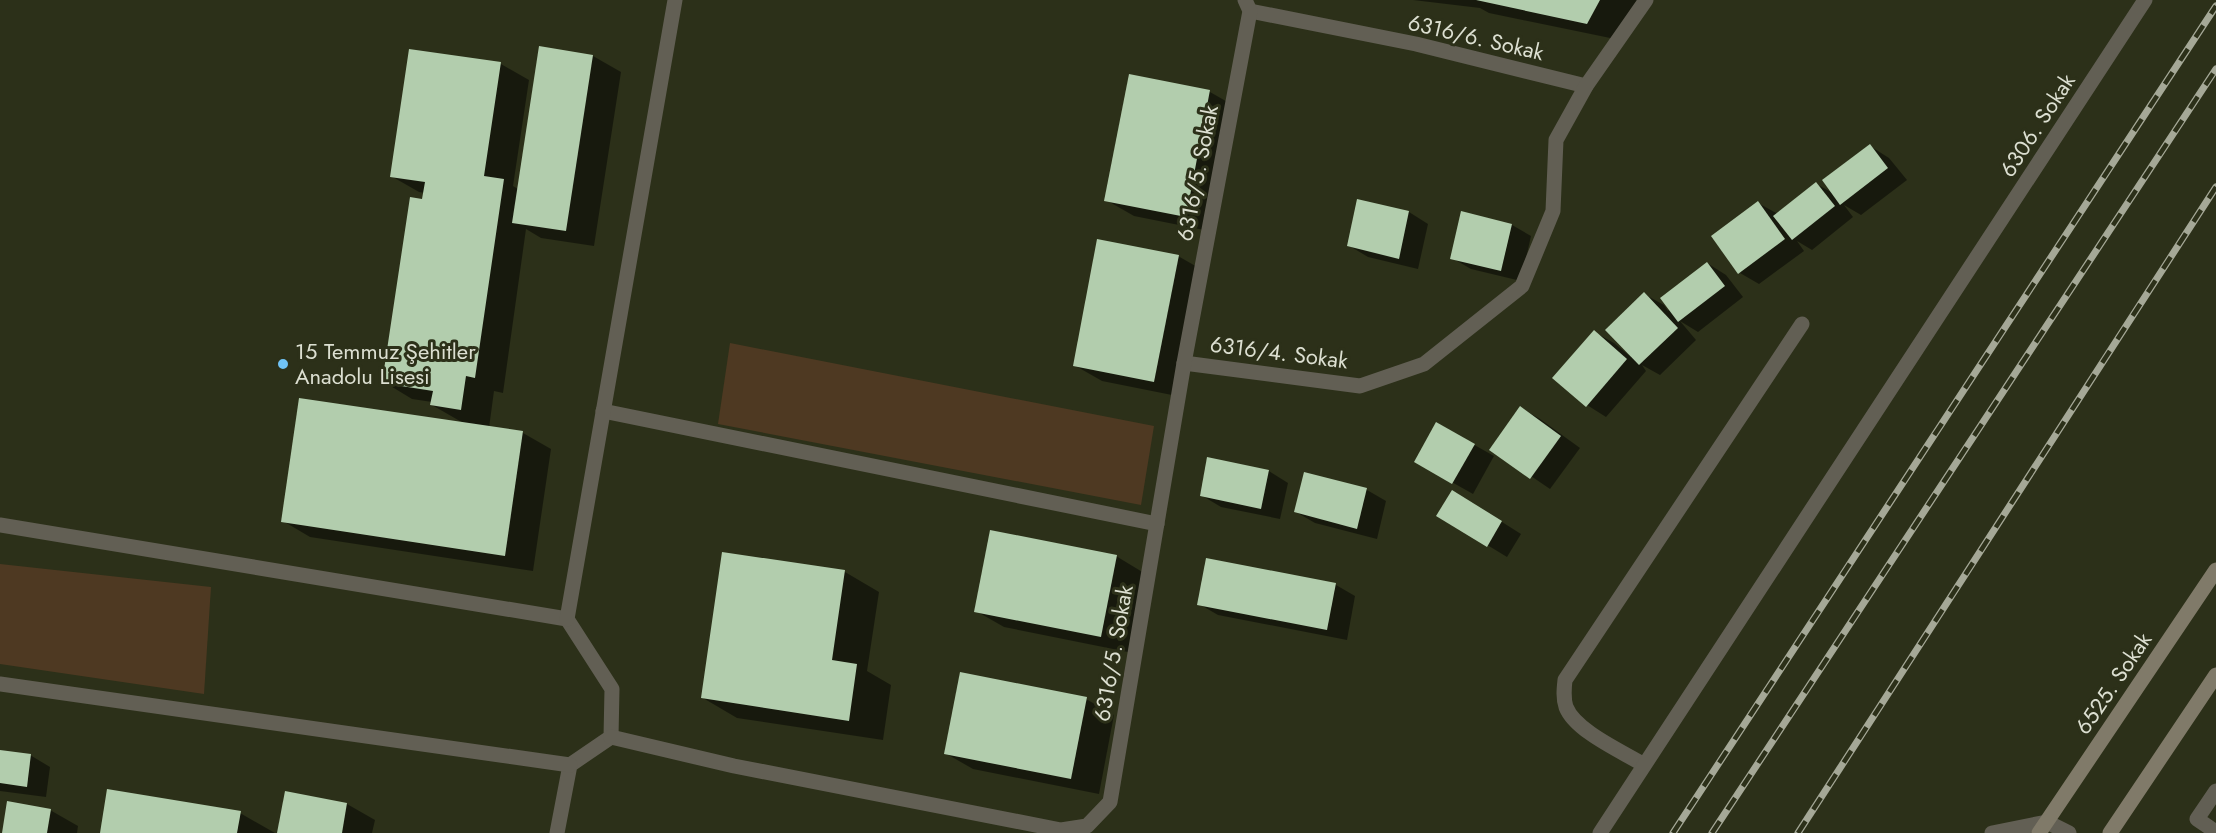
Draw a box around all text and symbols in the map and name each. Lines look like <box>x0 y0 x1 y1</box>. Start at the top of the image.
street label: 6316/6. Sokak <box>1405 6 1547 68</box>
street label: 6306. Sokak <box>1992 67 2083 183</box>
street label: 6316/5. Sokak <box>1168 102 1226 244</box>
street label: 6316/4. Sokak <box>1208 328 1350 376</box>
place label: 15 Temmuz Şehitler Anadolu Lisesi <box>295 335 476 392</box>
marker: 15 Temmuz Şehitler Anadolu Lisesi <box>276 357 290 371</box>
street label: 6316/5. Sokak <box>1085 582 1141 724</box>
street label: 6525. Sokak <box>2067 625 2159 741</box>

